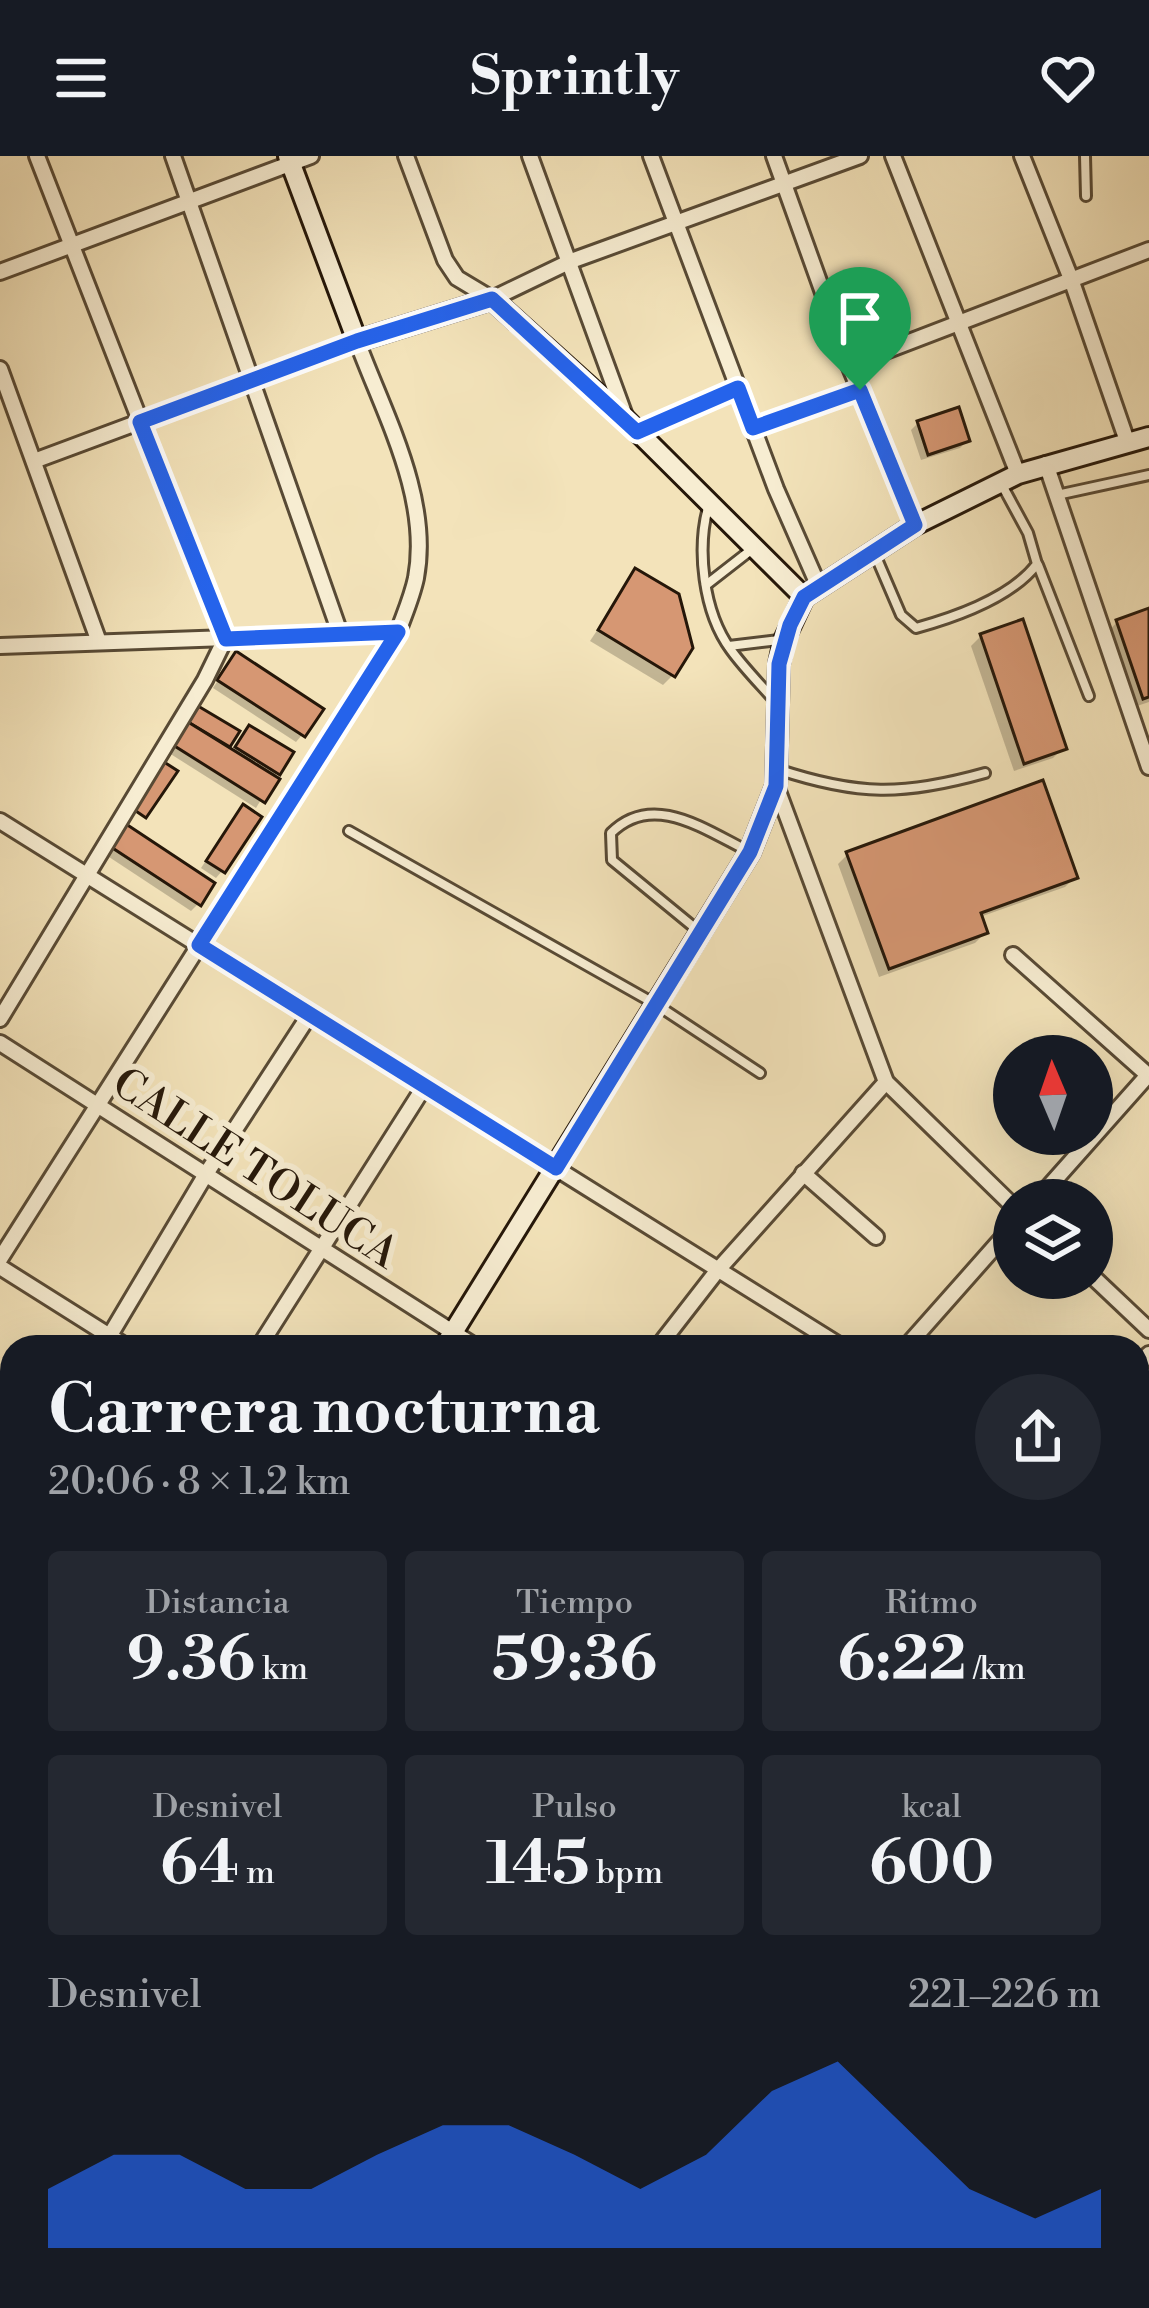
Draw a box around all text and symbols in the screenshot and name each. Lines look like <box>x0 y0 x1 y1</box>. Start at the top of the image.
text: Sprintly <box>470 44 679 112</box>
icon: menu <box>48 45 114 111</box>
icon: heart <box>1035 45 1101 111</box>
pin <box>809 267 911 390</box>
icon: arrive <box>827 285 893 351</box>
north arrow <box>993 1035 1113 1155</box>
map controls <box>993 1035 1113 1299</box>
street label: CALLE TOLUCA <box>102 1057 408 1282</box>
button: layers <box>993 1179 1113 1299</box>
text: Carrera nocturna <box>48 1371 600 1454</box>
button: share <box>975 1374 1101 1500</box>
text: 20:06 · 8 × 1.2 km <box>48 1458 350 1507</box>
text: Distancia <box>145 1583 290 1624</box>
text: Tiempo <box>516 1583 633 1624</box>
text: Ritmo <box>885 1583 978 1624</box>
text: 9.36 <box>127 1624 255 1699</box>
text: 59:36 <box>492 1624 657 1699</box>
text: 6:22 <box>837 1624 967 1699</box>
text: km <box>255 1649 308 1690</box>
text: /km <box>967 1649 1026 1690</box>
text: Desnivel <box>153 1787 282 1828</box>
text: Pulso <box>532 1787 617 1828</box>
text: kcal <box>902 1787 961 1828</box>
text: 64 <box>160 1828 239 1903</box>
text: 145 <box>486 1828 589 1903</box>
text: 600 <box>869 1828 994 1903</box>
text: m <box>239 1853 275 1894</box>
text: bpm <box>589 1853 663 1894</box>
text: Desnivel <box>48 1971 201 2020</box>
text: 221–226 m <box>908 1971 1101 2020</box>

